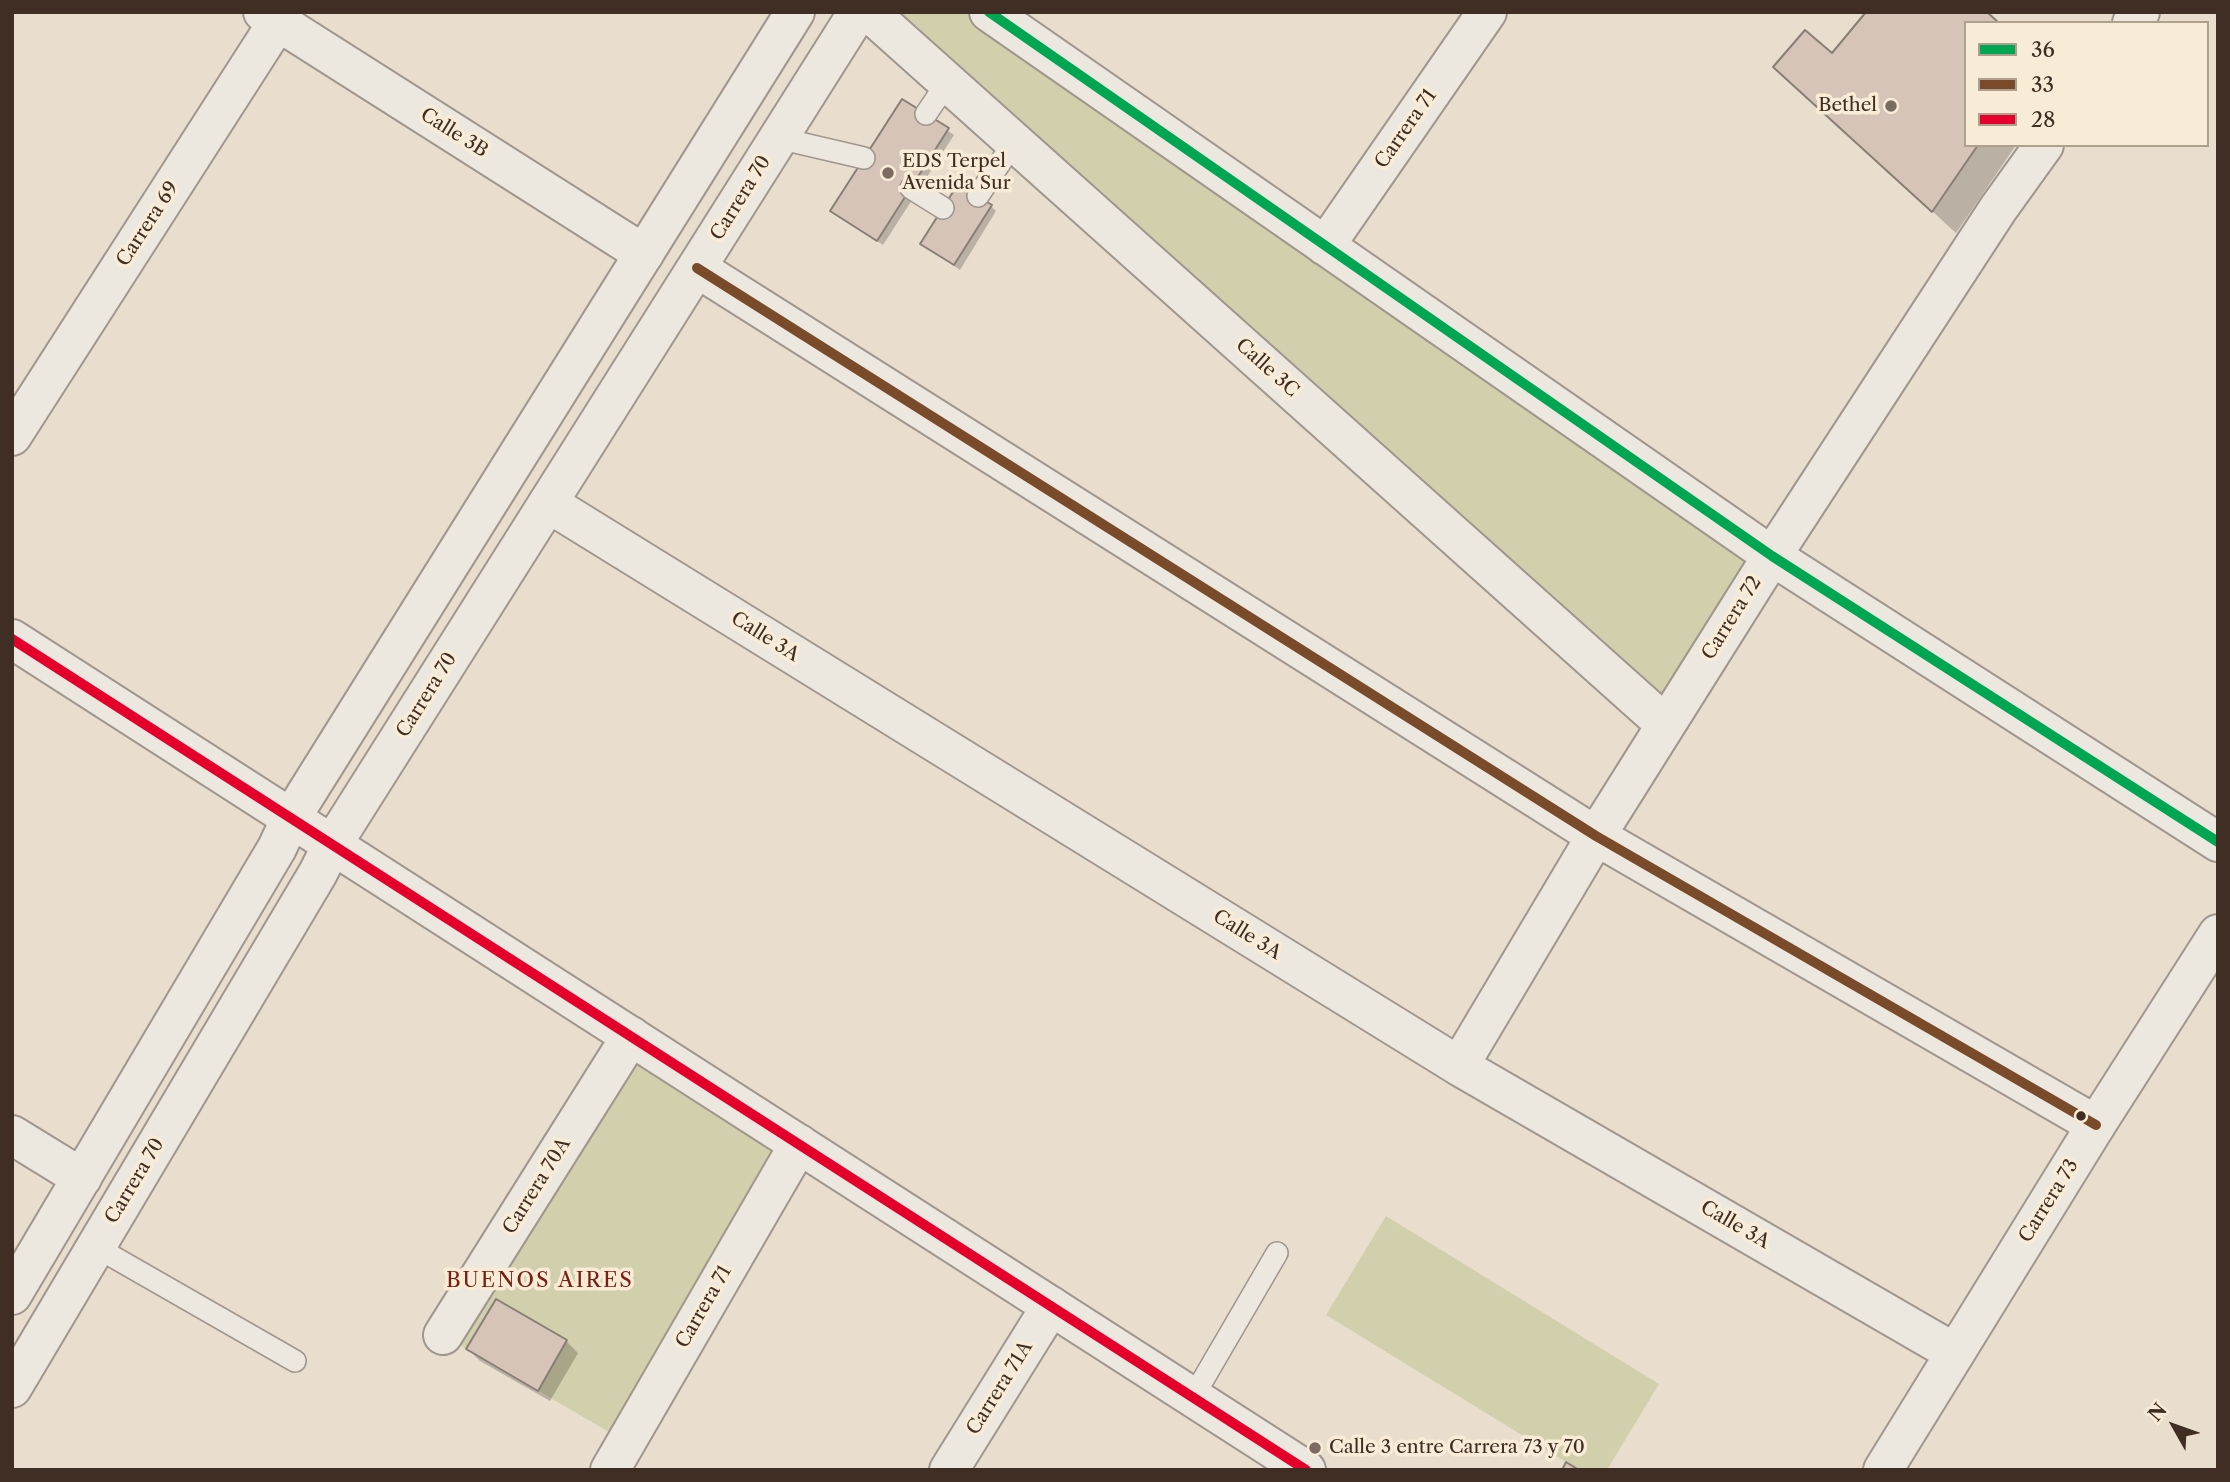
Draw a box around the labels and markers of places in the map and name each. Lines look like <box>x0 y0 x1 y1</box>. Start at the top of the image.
place label: Bethel <box>1818 95 1877 117</box>
marker: Bethel <box>1883 98 1899 114</box>
place label: EDS Terpel Avenida Sur <box>902 151 1011 195</box>
marker: EDS Terpel Avenida Sur <box>880 165 896 181</box>
unlabelled marker <box>2074 1109 2088 1123</box>
place label: Calle 3 entre Carrera 73 y 70 <box>1329 1437 1585 1459</box>
marker: Calle 3 entre Carrera 73 y 70 <box>1307 1440 1323 1456</box>

